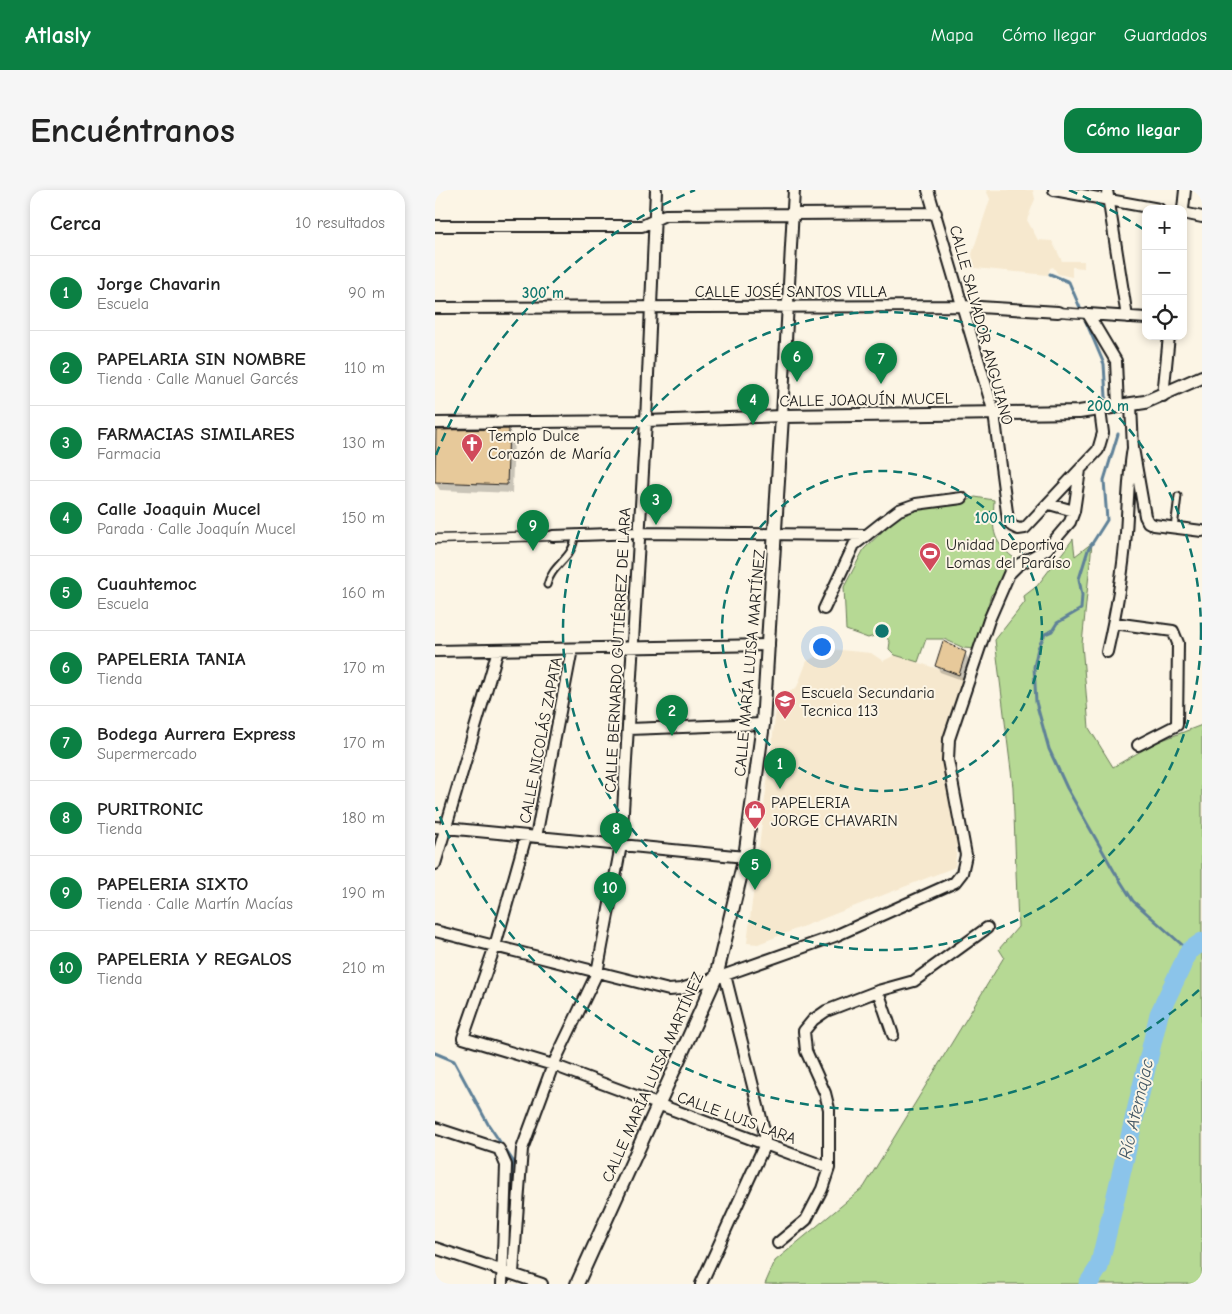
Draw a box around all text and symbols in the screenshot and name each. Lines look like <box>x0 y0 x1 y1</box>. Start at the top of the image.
text: Atlasly <box>25 21 91 49</box>
text: Mapa <box>931 25 974 46</box>
text: Cómo llegar <box>1002 25 1096 46</box>
text: Guardados <box>1124 25 1207 46</box>
button: Cómo llegar <box>1064 108 1202 153</box>
text: Encuéntranos <box>30 110 235 151</box>
map controls <box>1142 205 1187 340</box>
button: + <box>1142 205 1187 250</box>
text: Cerca <box>50 211 101 235</box>
text: 10 resultados <box>295 214 385 232</box>
street label: CALLE SALVADOR ANGUIANO <box>946 223 1016 427</box>
button: − <box>1142 250 1187 295</box>
text: Jorge Chavarin <box>97 273 220 295</box>
street label: CALLE JOSÉ SANTOS VILLA <box>695 282 887 301</box>
text: 1 <box>63 284 69 302</box>
text: 90 m <box>348 284 385 302</box>
text: 300 m <box>522 284 564 302</box>
text: Escuela <box>97 295 149 313</box>
button: locate <box>1142 295 1187 340</box>
pin: 6 <box>781 341 813 382</box>
pin: 7 <box>865 343 897 384</box>
text: PAPELARIA SIN NOMBRE <box>97 348 306 370</box>
text: 2 <box>62 359 70 377</box>
text: 110 m <box>344 359 385 377</box>
text: Tienda · Calle Manuel Garcés <box>97 370 298 388</box>
pin: 4 <box>737 384 769 425</box>
street label: CALLE JOAQUÍN MUCEL <box>779 388 953 411</box>
text: 200 m <box>1087 397 1129 415</box>
text: FARMACIAS SIMILARES <box>97 423 295 445</box>
place label: Templo Dulce Corazón de María <box>488 427 612 463</box>
church icon: Templo Dulce Corazón de María <box>460 432 484 463</box>
text: 3 <box>62 434 70 452</box>
text: 130 m <box>342 434 385 452</box>
text: Farmacia <box>97 445 161 463</box>
pin: 3 <box>640 484 672 525</box>
text: Calle Joaquin Mucel <box>97 498 261 520</box>
street label: CALLE BERNARDO GUTIÉRREZ DE LARA <box>601 507 634 793</box>
text: 4 <box>62 509 70 527</box>
text: 150 m <box>342 509 385 527</box>
text: 100 m <box>975 509 1015 527</box>
pin: 9 <box>517 510 549 551</box>
text: Parada · Calle Joaquín Mucel <box>97 520 296 538</box>
place label: Unidad Deportiva Lomas del Paraíso <box>946 536 1071 572</box>
sports icon: Unidad Deportiva Lomas del Paraíso <box>918 541 942 572</box>
street label: CALLE MARÍA LUISA MARTÍNEZ <box>730 549 769 777</box>
text: Cuauhtemoc <box>97 573 197 595</box>
text: 5 <box>62 584 70 602</box>
text: 160 m <box>342 584 385 602</box>
text: Escuela <box>97 595 149 613</box>
centre of rings <box>873 622 891 640</box>
your location <box>809 634 835 660</box>
text: PAPELERIA TANIA <box>97 648 245 670</box>
street label: CALLE NICOLÁS ZAPATA <box>515 655 566 825</box>
text: 6 <box>62 659 70 677</box>
text: 170 m <box>343 659 385 677</box>
text: Tienda <box>97 670 143 688</box>
place label: Escuela Secundaria Tecnica 113 <box>801 684 935 720</box>
school or university icon: Escuela Secundaria Tecnica 113 <box>773 689 797 720</box>
pin: 2 <box>656 695 688 736</box>
text: Bodega Aurrera Express <box>97 723 295 745</box>
text: 7 <box>62 734 70 752</box>
text: 170 m <box>343 734 385 752</box>
text: Supermercado <box>97 745 197 763</box>
pin: 1 <box>764 748 796 789</box>
place label: PAPELERIA JORGE CHAVARIN <box>771 794 898 830</box>
text: PURITRONIC <box>97 798 203 820</box>
shop icon: PAPELERIA JORGE CHAVARIN <box>743 799 767 830</box>
text: 8 <box>62 809 70 827</box>
text: 180 m <box>342 809 385 827</box>
pin: 8 <box>600 813 632 854</box>
text: Tienda <box>97 820 143 838</box>
pin: 5 <box>739 849 771 890</box>
pin: 10 <box>594 872 626 913</box>
text: PAPELERIA SIXTO <box>97 873 249 895</box>
text: 9 <box>62 884 70 902</box>
text: 190 m <box>342 884 385 902</box>
text: Tienda · Calle Martín Macías <box>97 895 293 913</box>
text: PAPELERIA Y REGALOS <box>97 948 292 970</box>
text: 10 <box>58 959 74 977</box>
text: 210 m <box>342 959 385 977</box>
street label: CALLE MARÍA LUISA MARTÍNEZ <box>597 969 707 1185</box>
text: Tienda <box>97 970 143 988</box>
water label: Río Atemajac <box>1115 1057 1158 1161</box>
street label: CALLE LUIS LARA <box>675 1088 799 1148</box>

